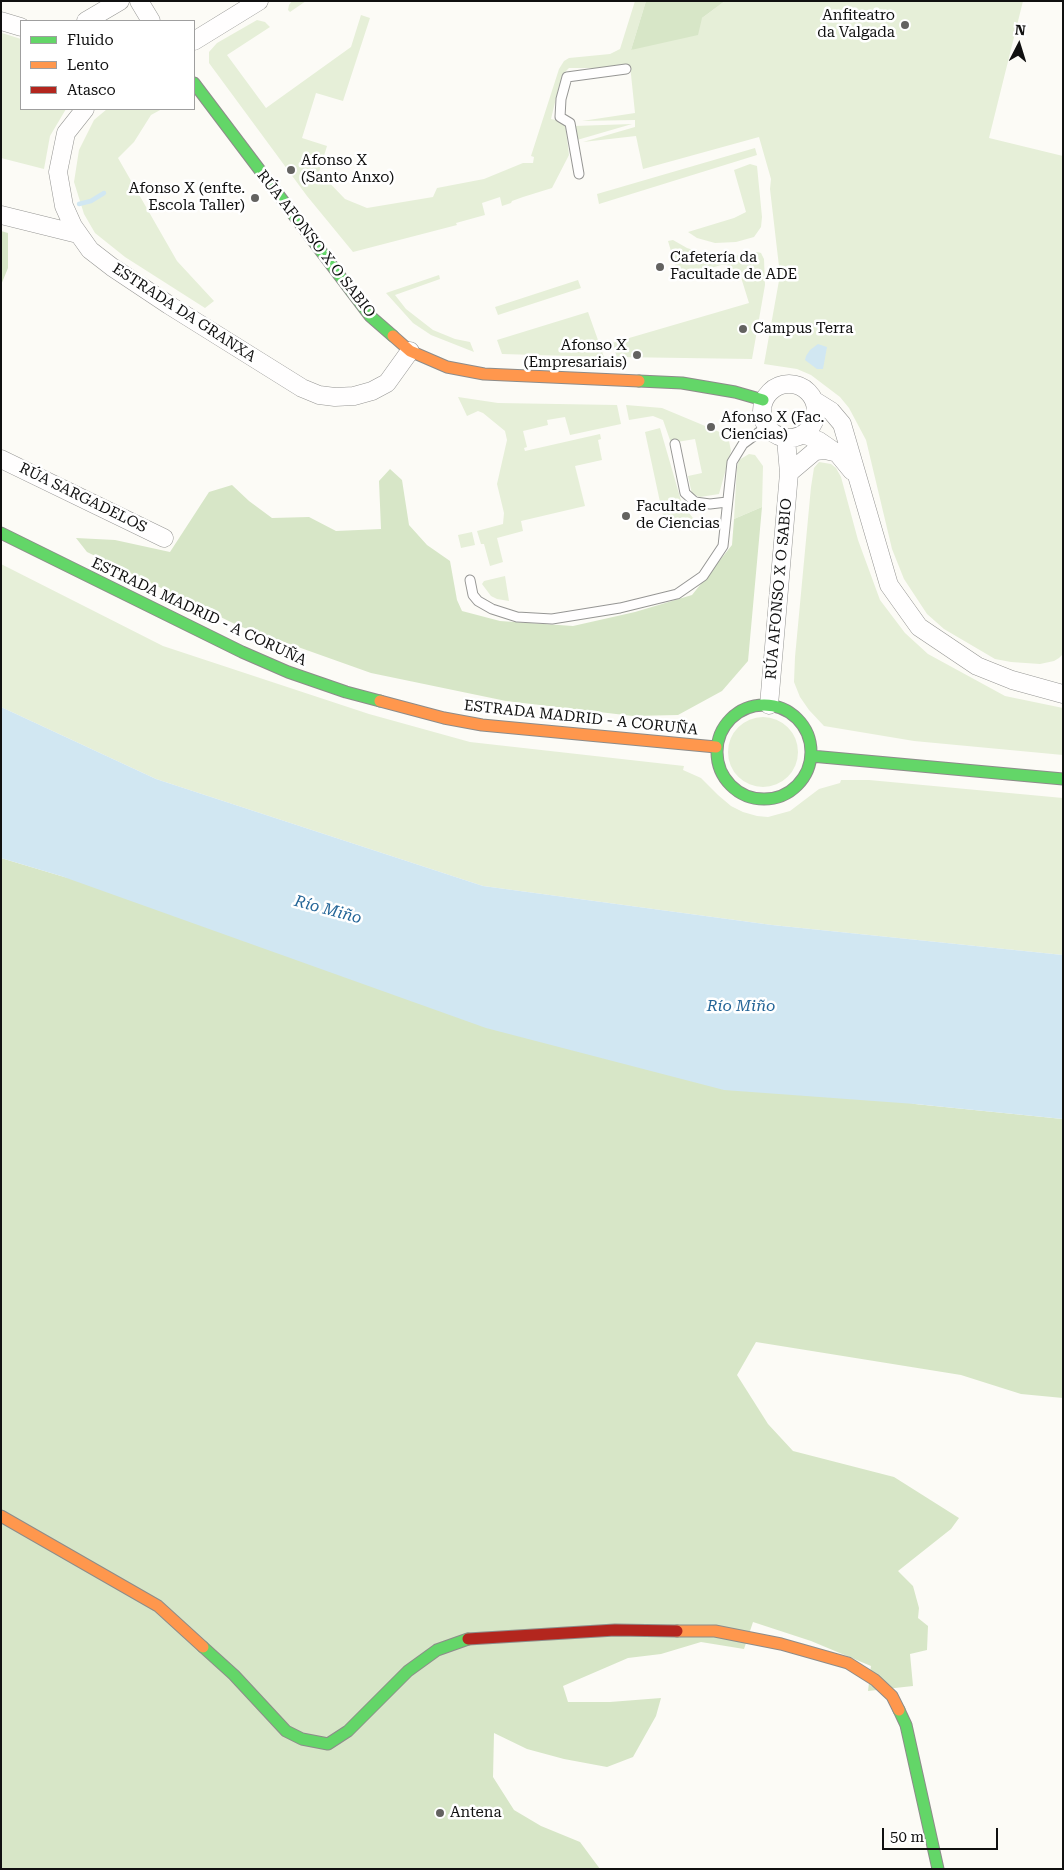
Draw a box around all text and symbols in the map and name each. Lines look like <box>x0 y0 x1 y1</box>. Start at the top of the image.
place label: Anfiteatro da Valgada <box>817 7 895 42</box>
marker: Anfiteatro da Valgada <box>899 19 911 31</box>
legend <box>20 20 195 110</box>
north arrow <box>994 20 1044 70</box>
text: N <box>1014 22 1026 38</box>
text: Fluido <box>67 31 114 49</box>
text: Lento <box>67 56 109 74</box>
text: Atasco <box>67 81 116 99</box>
place label: Afonso X (Santo Anxo) <box>301 152 394 187</box>
marker: Afonso X (Santo Anxo) <box>285 164 297 176</box>
street label: RÚA AFONSO X O SABIO <box>253 167 379 321</box>
place label: Afonso X (enfte. Escola Taller) <box>129 180 245 215</box>
marker: Afonso X (enfte. Escola Taller) <box>249 192 261 204</box>
place label: Cafetería da Facultade de ADE <box>670 249 797 284</box>
street label: ESTRADA DA GRANXA <box>109 260 259 366</box>
marker: Cafetería da Facultade de ADE <box>654 261 666 273</box>
place label: Campus Terra <box>753 320 853 338</box>
marker: Campus Terra <box>737 323 749 335</box>
place label: Afonso X (Empresariais) <box>524 337 627 372</box>
marker: Afonso X (Empresariais) <box>631 349 643 361</box>
place label: Afonso X (Fac. Ciencias) <box>721 409 824 444</box>
marker: Afonso X (Fac. Ciencias) <box>705 421 717 433</box>
street label: RÚA SARGADELOS <box>16 459 150 537</box>
place label: Facultade de Ciencias <box>636 498 720 533</box>
street label: RÚA AFONSO X O SABIO <box>762 498 796 680</box>
marker: Facultade de Ciencias <box>620 510 632 522</box>
street label: ESTRADA MADRID - A CORUÑA <box>89 554 309 670</box>
street label: ESTRADA MADRID - A CORUÑA <box>463 697 699 739</box>
water label: Río Miño <box>292 892 364 928</box>
water label: Río Miño <box>707 996 775 1016</box>
place label: Antena <box>450 1804 502 1822</box>
marker: Antena <box>434 1807 446 1819</box>
scale bar <box>884 1818 1000 1850</box>
text: 50 m <box>890 1828 924 1846</box>

